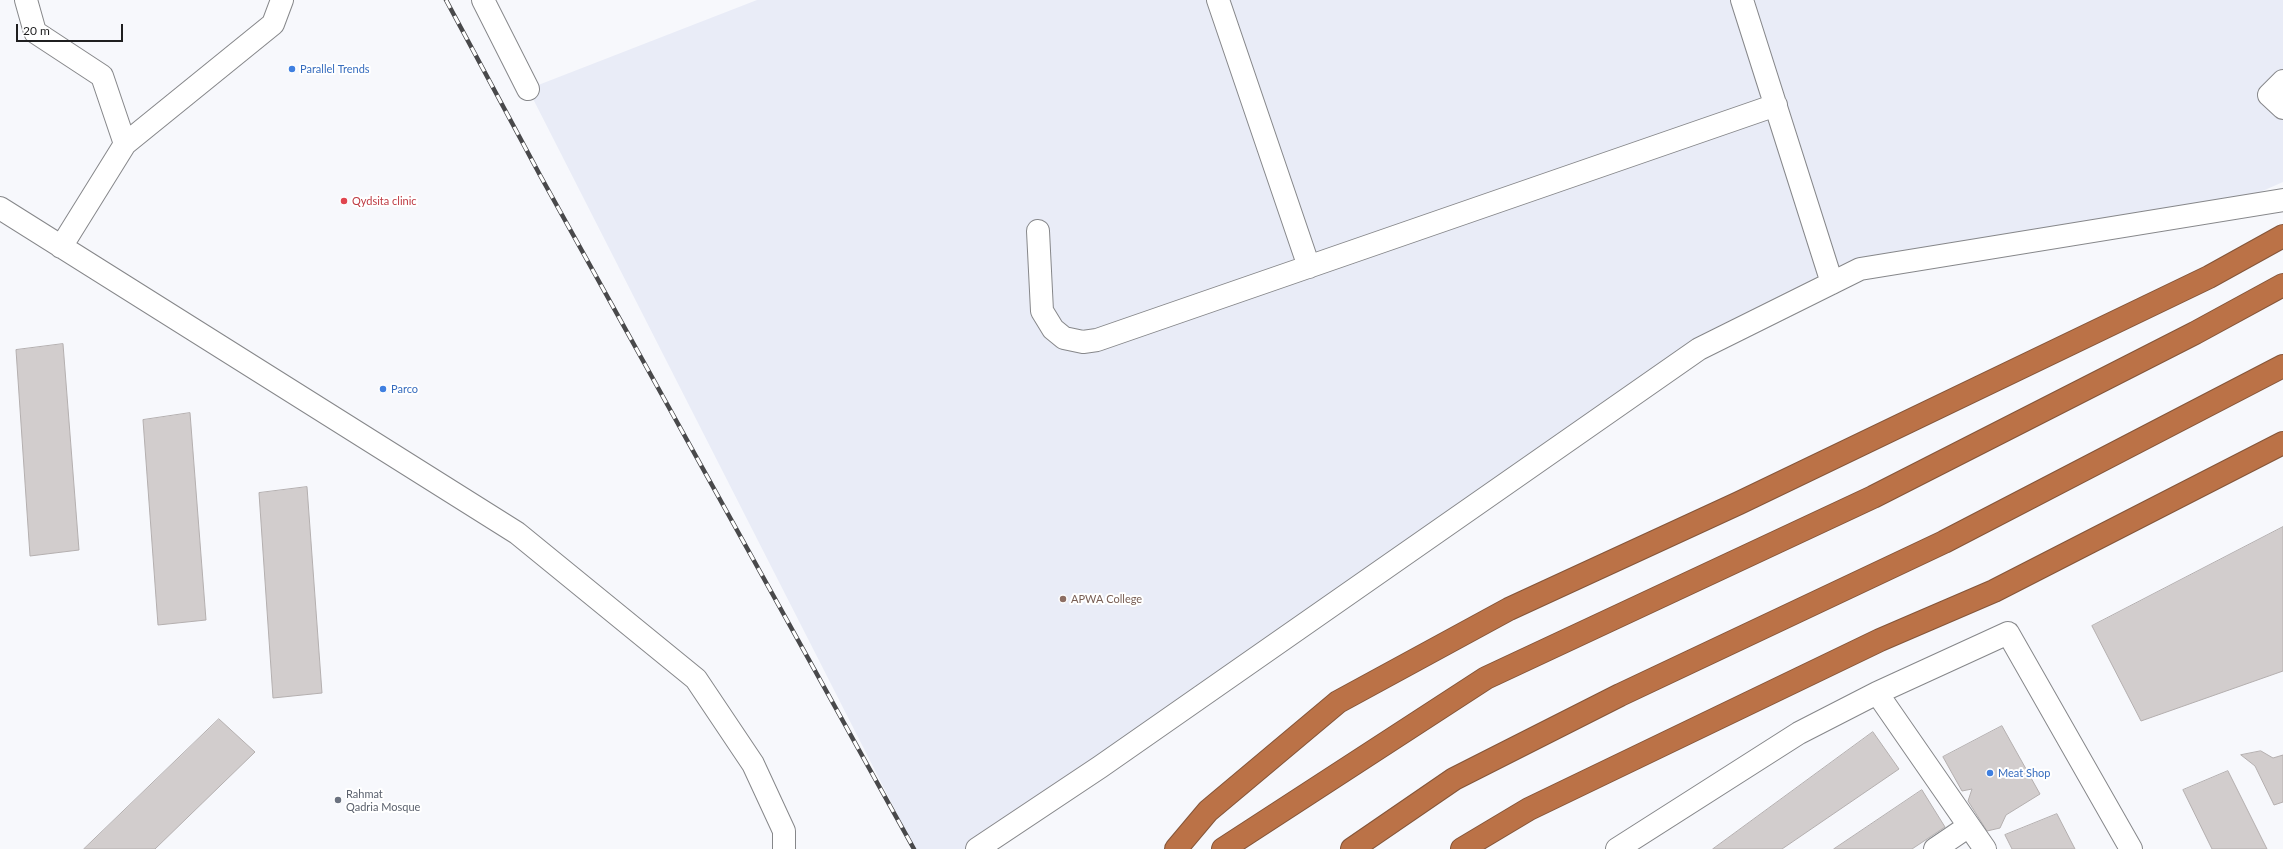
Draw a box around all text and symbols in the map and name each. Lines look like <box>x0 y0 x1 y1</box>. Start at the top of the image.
scale bar <box>18 16 125 42</box>
text: 20 m <box>23 23 50 38</box>
place label: Parallel Trends <box>300 62 370 76</box>
marker: Parallel Trends <box>287 64 297 74</box>
place label: Qydsita clinic <box>352 194 417 208</box>
marker: Qydsita clinic <box>339 196 349 206</box>
place label: Parco <box>391 382 418 396</box>
marker: Parco <box>378 384 388 394</box>
place label: APWA College <box>1071 592 1142 606</box>
marker: APWA College <box>1058 594 1068 604</box>
place label: Meat Shop <box>1998 766 2050 780</box>
marker: Meat Shop <box>1985 768 1995 778</box>
place label: Rahmat Qadria Mosque <box>346 787 420 813</box>
marker: Rahmat Qadria Mosque <box>333 795 343 805</box>

